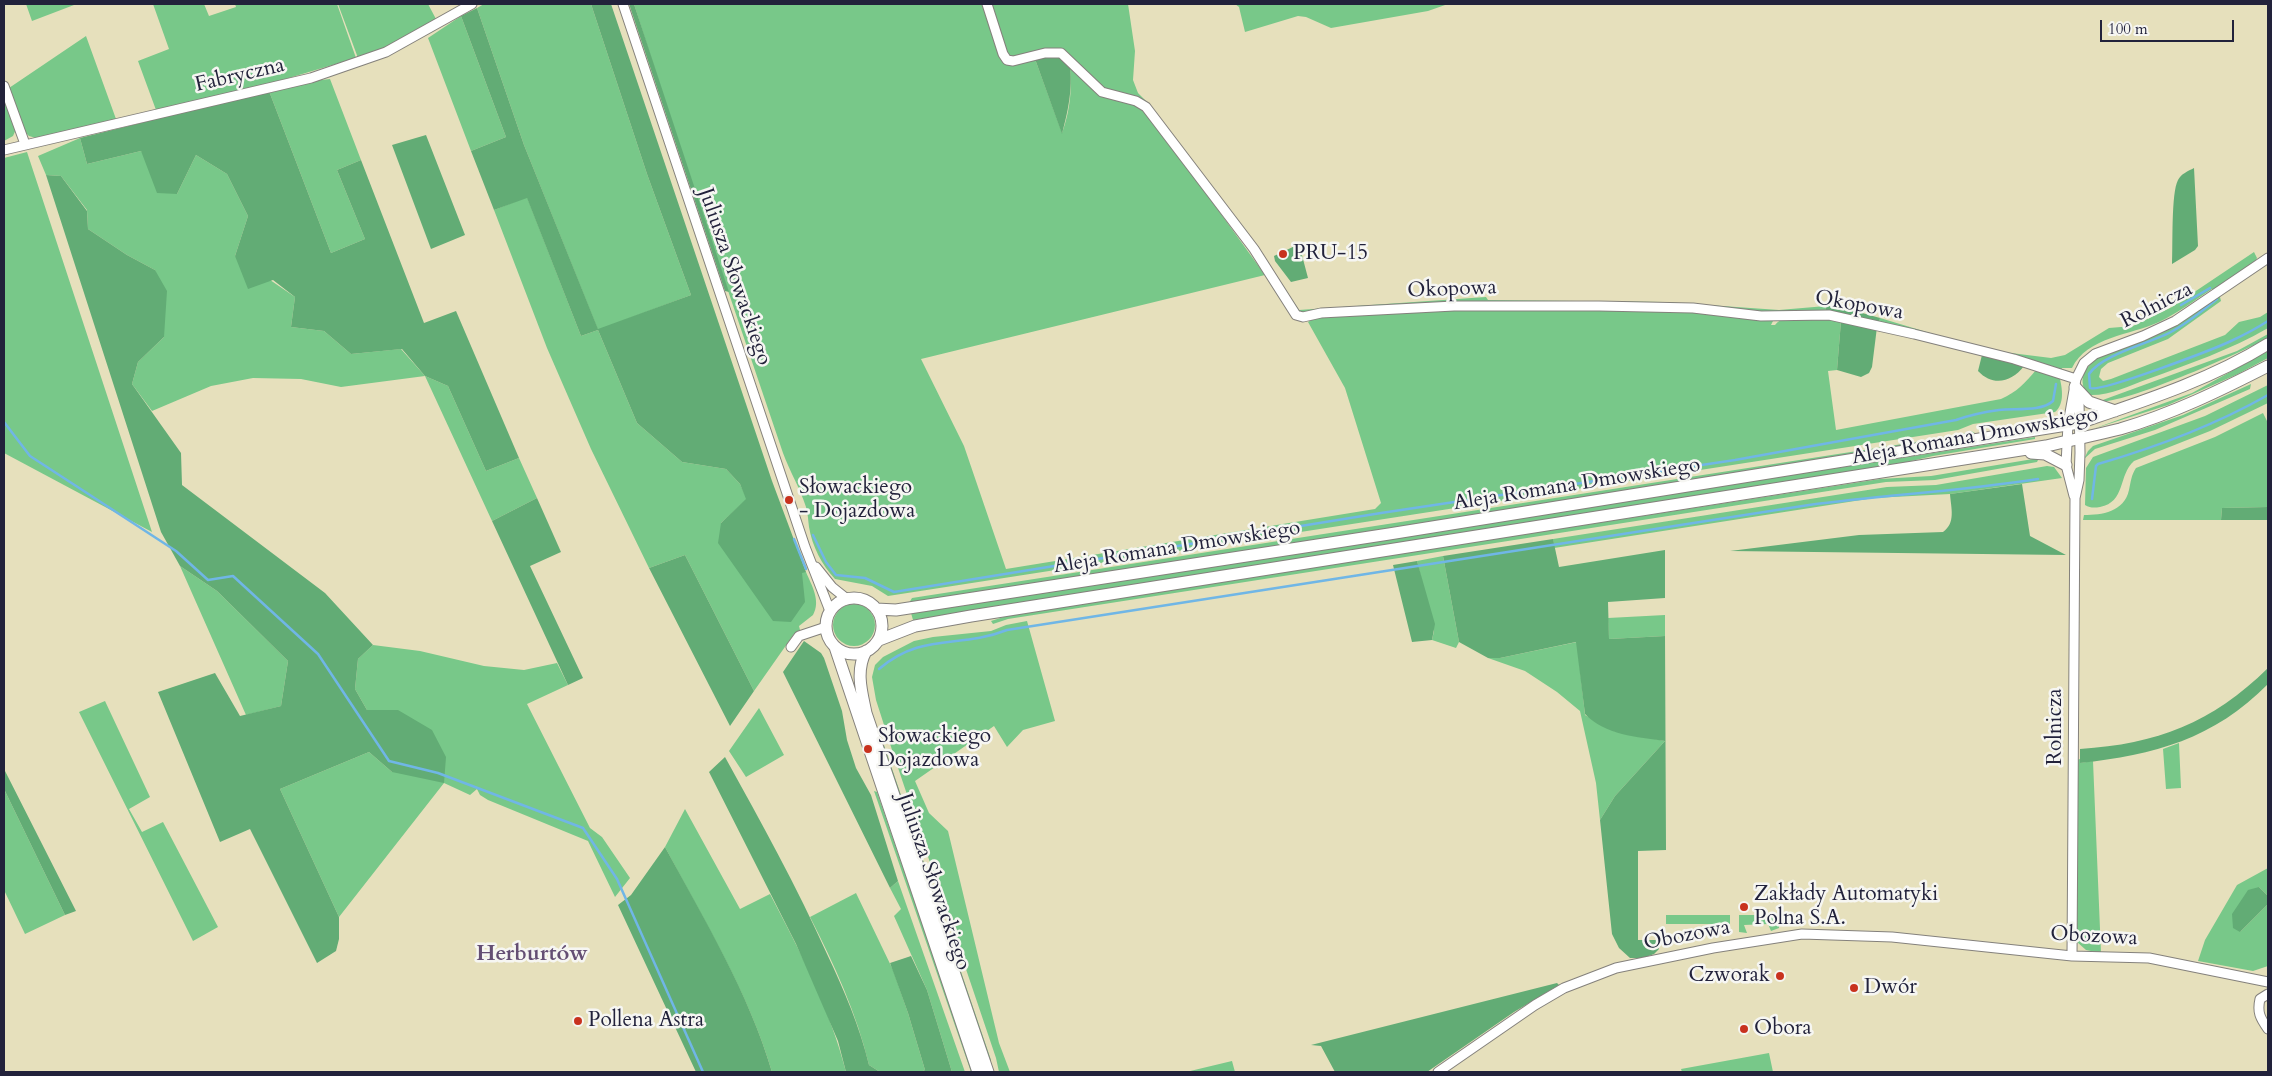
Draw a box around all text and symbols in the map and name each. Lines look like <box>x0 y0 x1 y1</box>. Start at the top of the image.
scale bar <box>2102 10 2236 42</box>
text: 100 m <box>2108 19 2148 39</box>
street label: Fabryczna <box>193 53 287 99</box>
street label: Juliusza Słowackiego <box>692 185 776 369</box>
place label: PRU-15 <box>1293 241 1368 267</box>
marker: PRU-15 <box>1277 248 1289 260</box>
street label: Okopowa <box>1407 276 1497 304</box>
street label: Rolnicza <box>2117 277 2197 335</box>
street label: Okopowa <box>1813 286 1905 326</box>
street label: Aleja Romana Dmowskiego <box>1850 403 2100 471</box>
street label: Aleja Romana Dmowskiego <box>1452 453 1702 517</box>
place label: Słowackiego - Dojazdowa <box>799 475 915 525</box>
marker: Słowackiego - Dojazdowa <box>783 494 795 506</box>
street label: Aleja Romana Dmowskiego <box>1052 516 1302 580</box>
street label: Rolnicza <box>2043 688 2069 766</box>
place label: Słowackiego Dojazdowa <box>878 724 991 774</box>
marker: Słowackiego Dojazdowa <box>862 743 874 755</box>
street label: Juliusza Słowackiego <box>891 790 975 974</box>
place label: Zakłady Automatyki Polna S.A. <box>1754 882 1938 932</box>
marker: Zakłady Automatyki Polna S.A. <box>1738 901 1750 913</box>
street label: Obozowa <box>1642 915 1732 957</box>
street label: Obozowa <box>2050 922 2138 952</box>
district label: Herburtów <box>476 942 588 968</box>
place label: Czworak <box>1688 963 1770 989</box>
marker: Czworak <box>1774 970 1786 982</box>
place label: Dwór <box>1864 975 1917 1001</box>
marker: Dwór <box>1848 982 1860 994</box>
place label: Pollena Astra <box>588 1008 704 1034</box>
marker: Pollena Astra <box>572 1015 584 1027</box>
place label: Obora <box>1754 1016 1812 1042</box>
marker: Obora <box>1738 1023 1750 1035</box>

